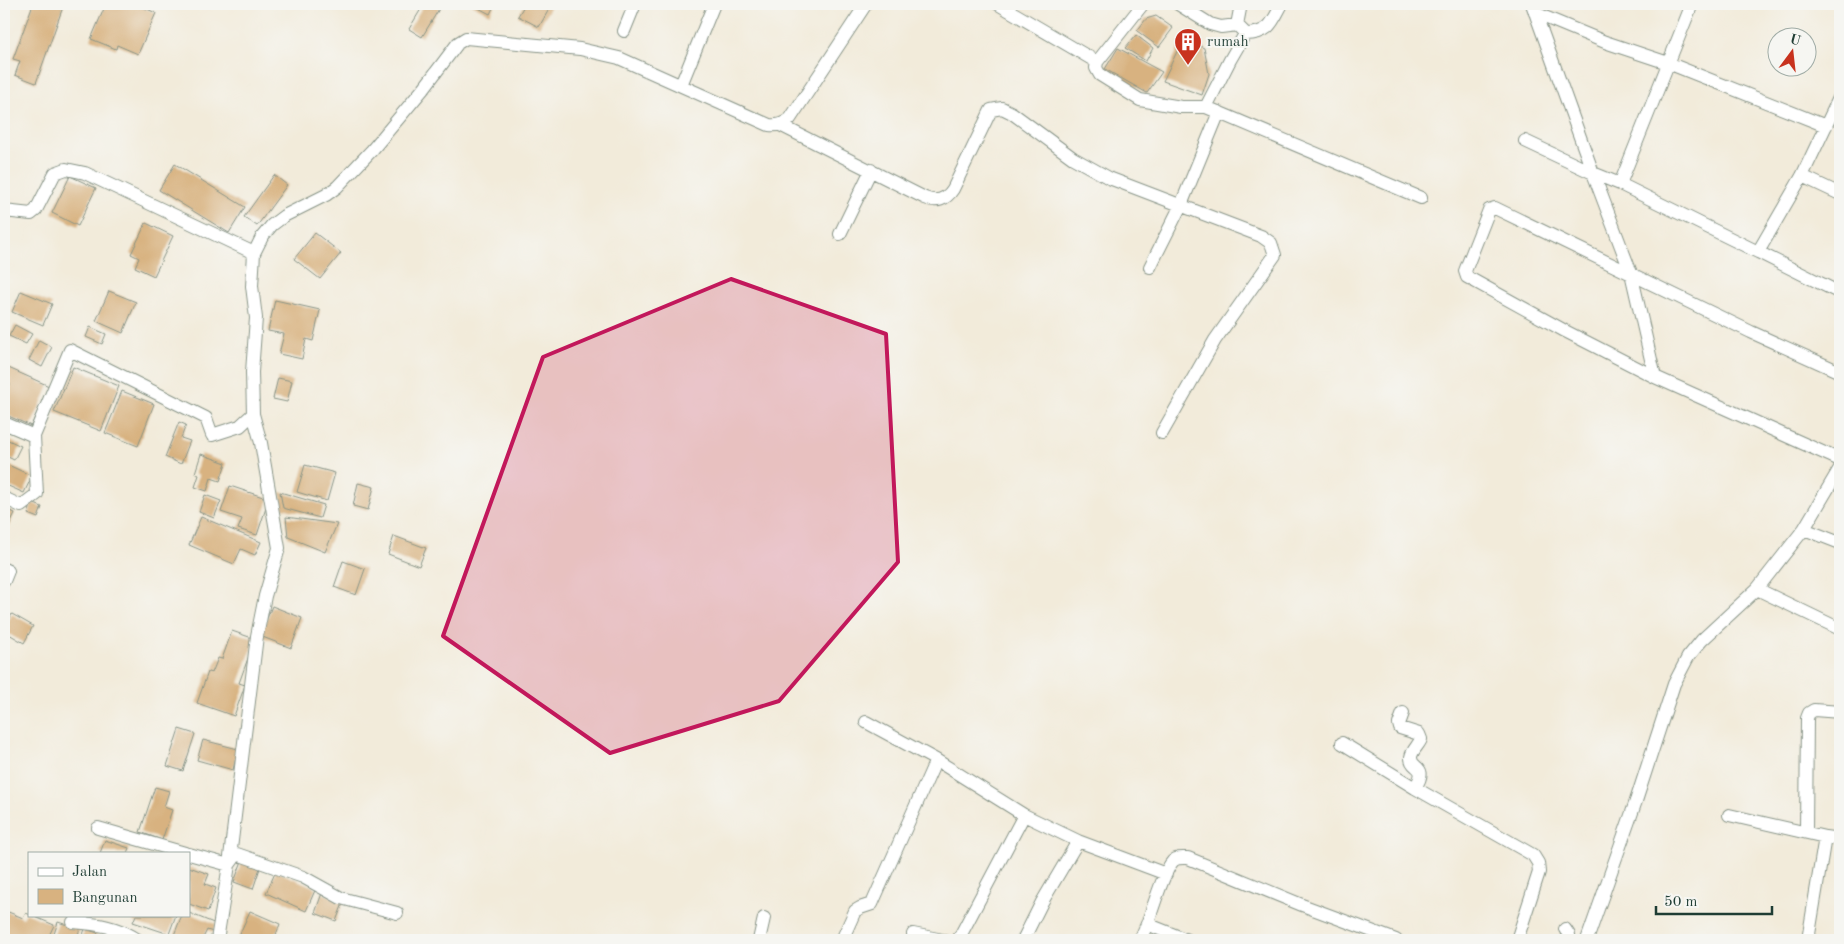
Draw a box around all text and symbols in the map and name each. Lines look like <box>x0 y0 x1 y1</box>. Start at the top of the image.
building icon: rumah <box>1173 27 1203 66</box>
north arrow <box>1766 28 1816 78</box>
text: U <box>1788 32 1802 49</box>
place label: rumah <box>1207 35 1249 50</box>
legend <box>28 852 190 916</box>
text: Jalan <box>72 865 107 880</box>
scale bar <box>1656 884 1773 916</box>
text: Bangunan <box>72 891 138 906</box>
text: 50 m <box>1664 895 1698 910</box>

